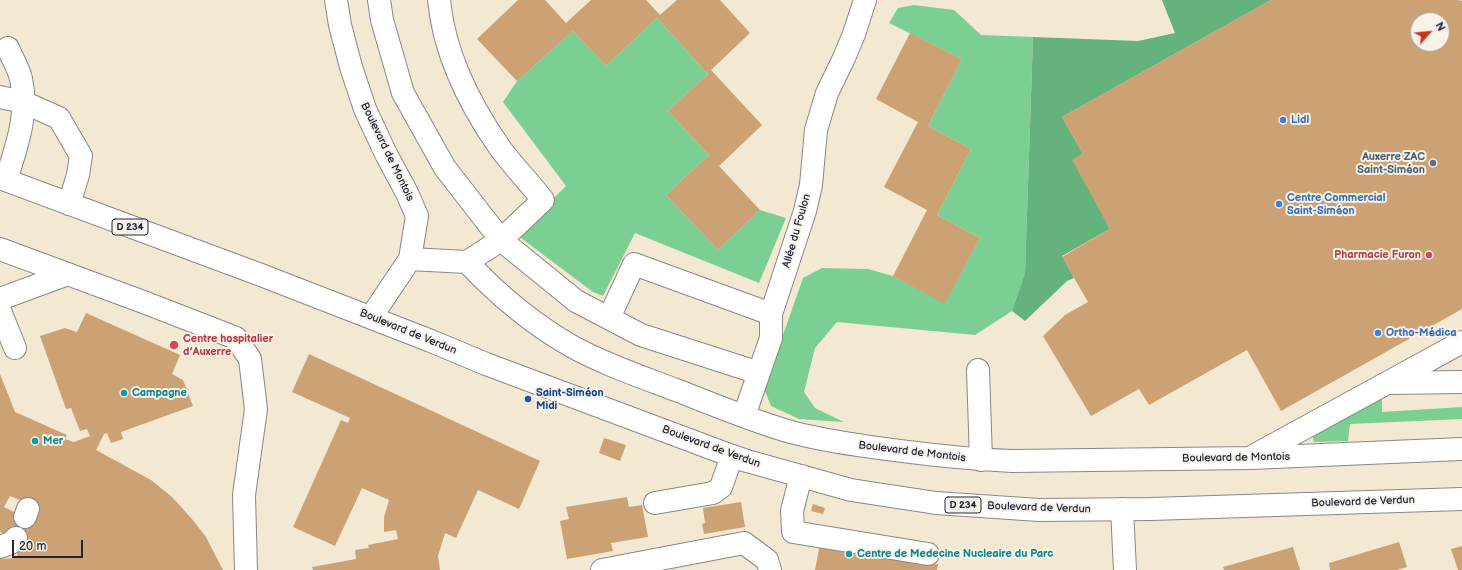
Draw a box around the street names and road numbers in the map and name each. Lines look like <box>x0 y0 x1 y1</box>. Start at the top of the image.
street label: Boulevard de Montois <box>357 101 417 203</box>
street label: Allée du Foulon <box>780 192 814 270</box>
road number: D 234 <box>112 219 148 235</box>
street label: Boulevard de Verdun <box>357 306 459 358</box>
street label: Boulevard de Verdun <box>660 423 762 471</box>
street label: Boulevard de Montois <box>858 439 966 465</box>
street label: Boulevard de Montois <box>1182 450 1290 466</box>
street label: Boulevard de Verdun <box>1311 494 1415 510</box>
road number: D 234 <box>945 497 981 513</box>
street label: Boulevard de Verdun <box>987 500 1091 516</box>

